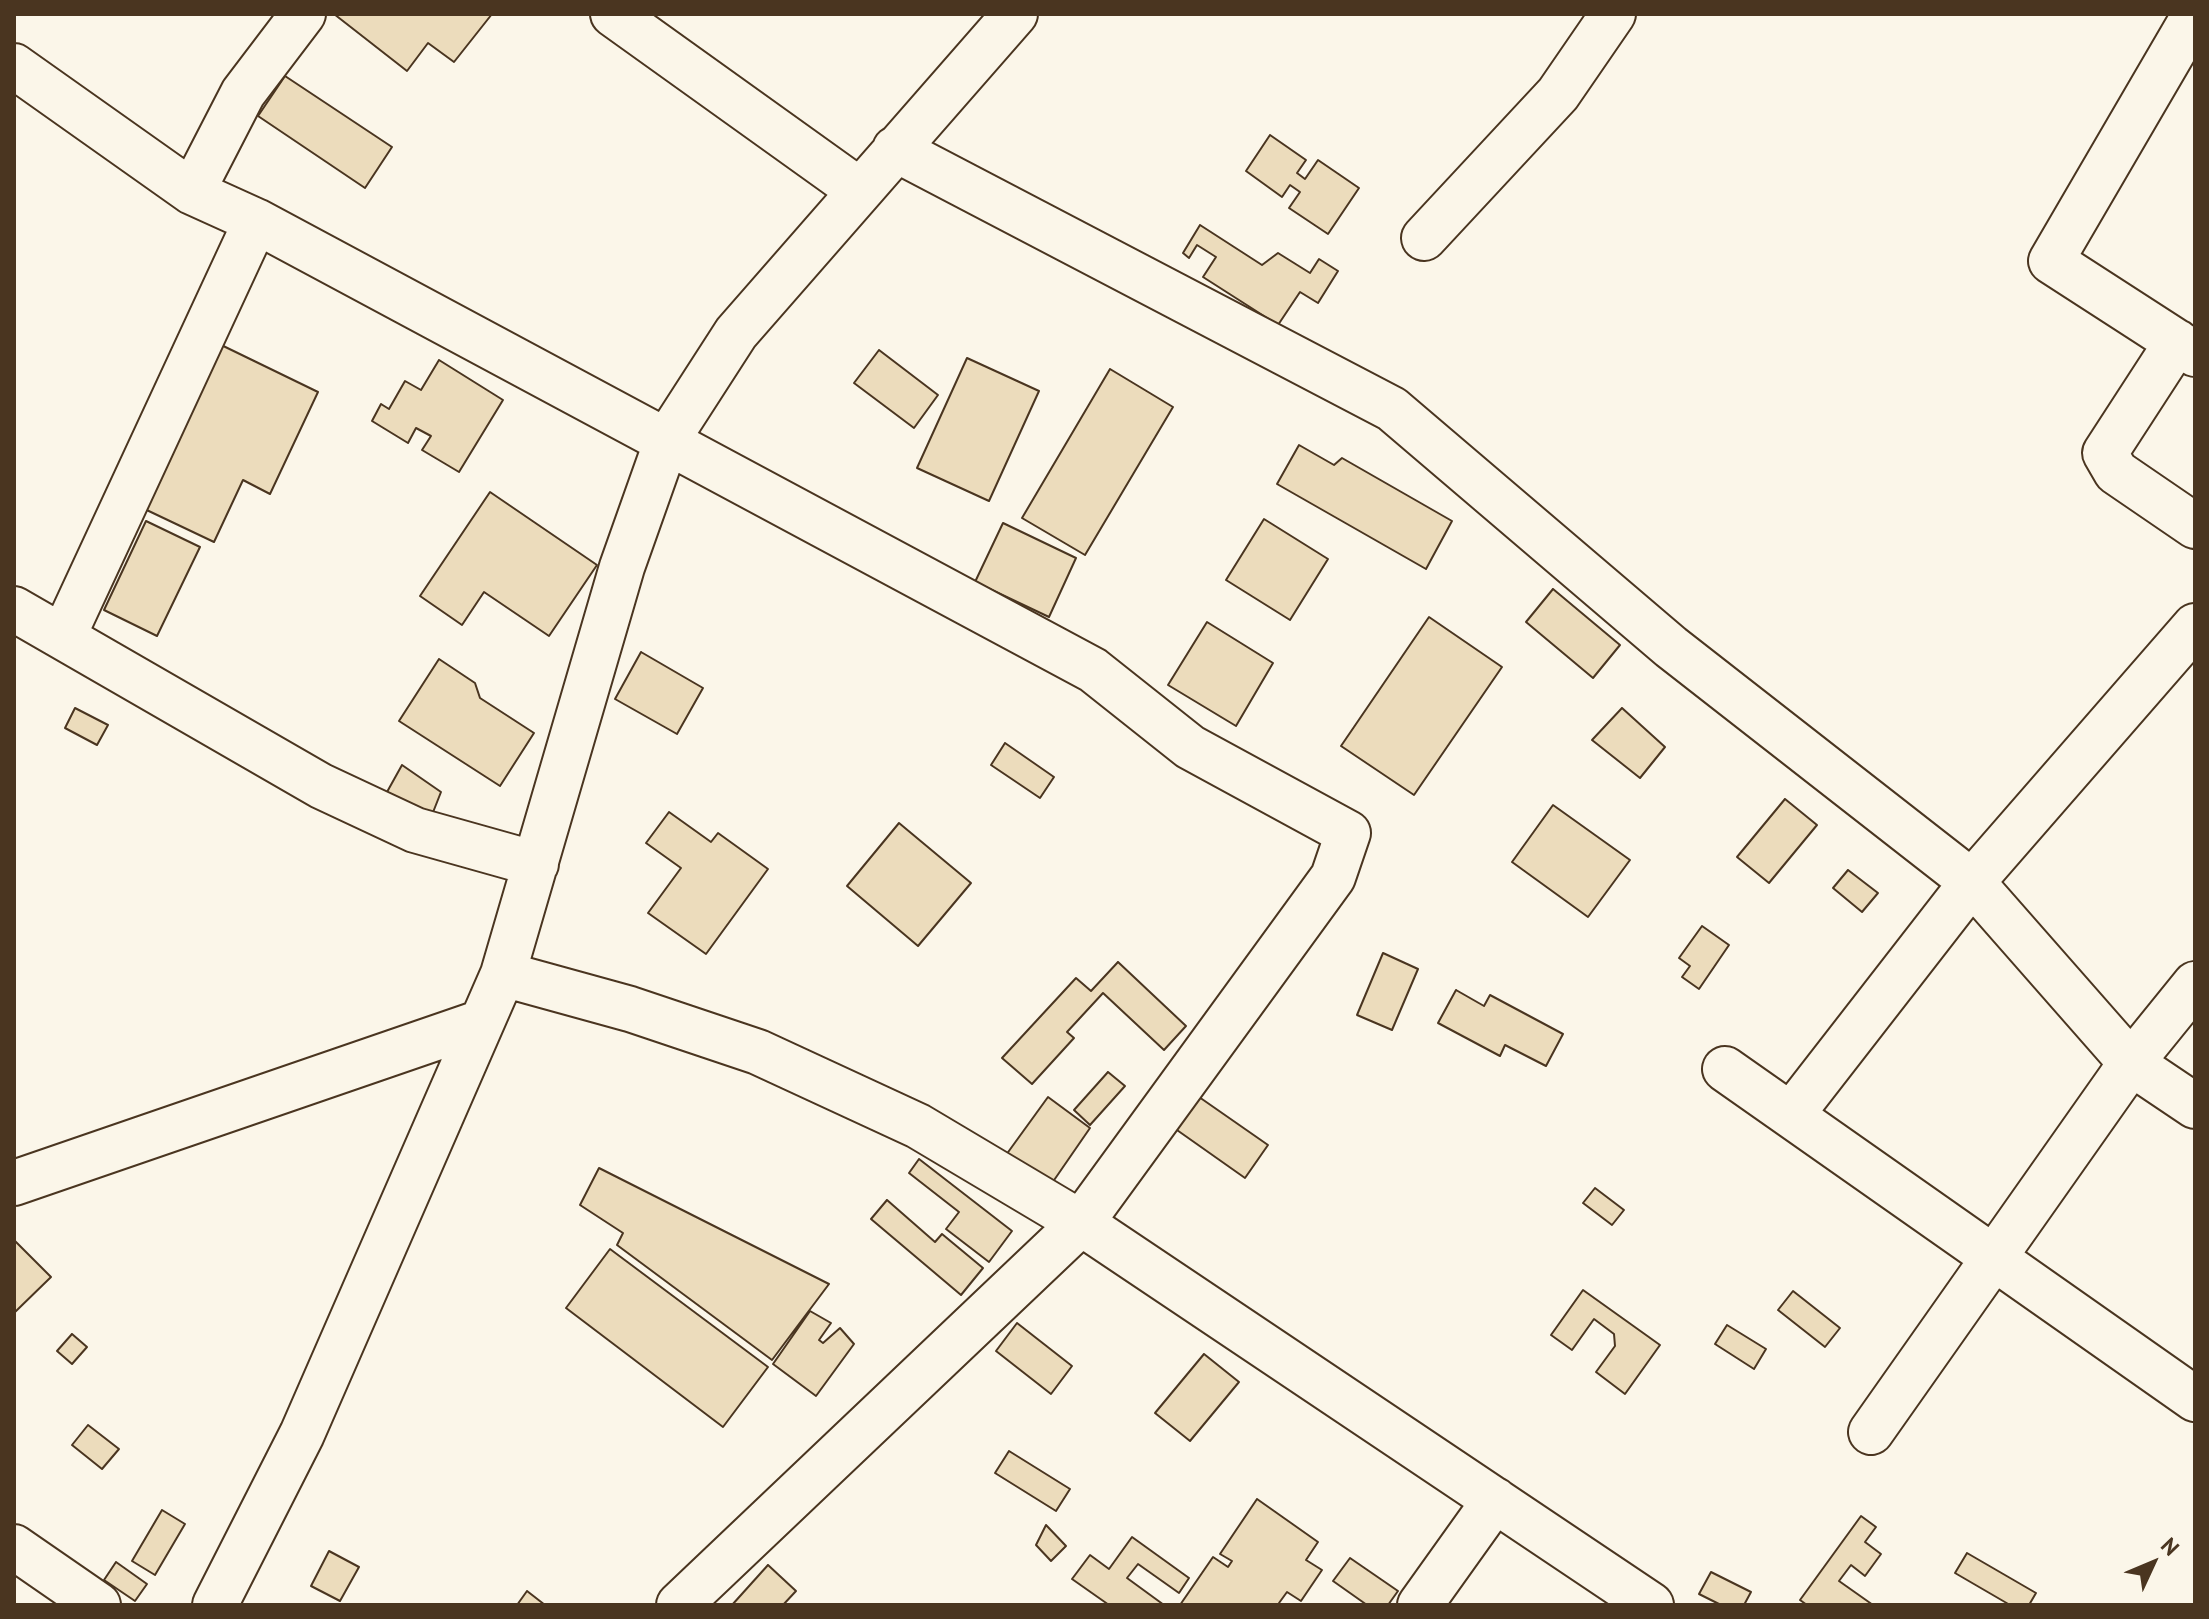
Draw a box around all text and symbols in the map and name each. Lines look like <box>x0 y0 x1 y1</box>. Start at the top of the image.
north arrow <box>2113 1523 2193 1603</box>
text: N <box>2155 1531 2185 1561</box>

